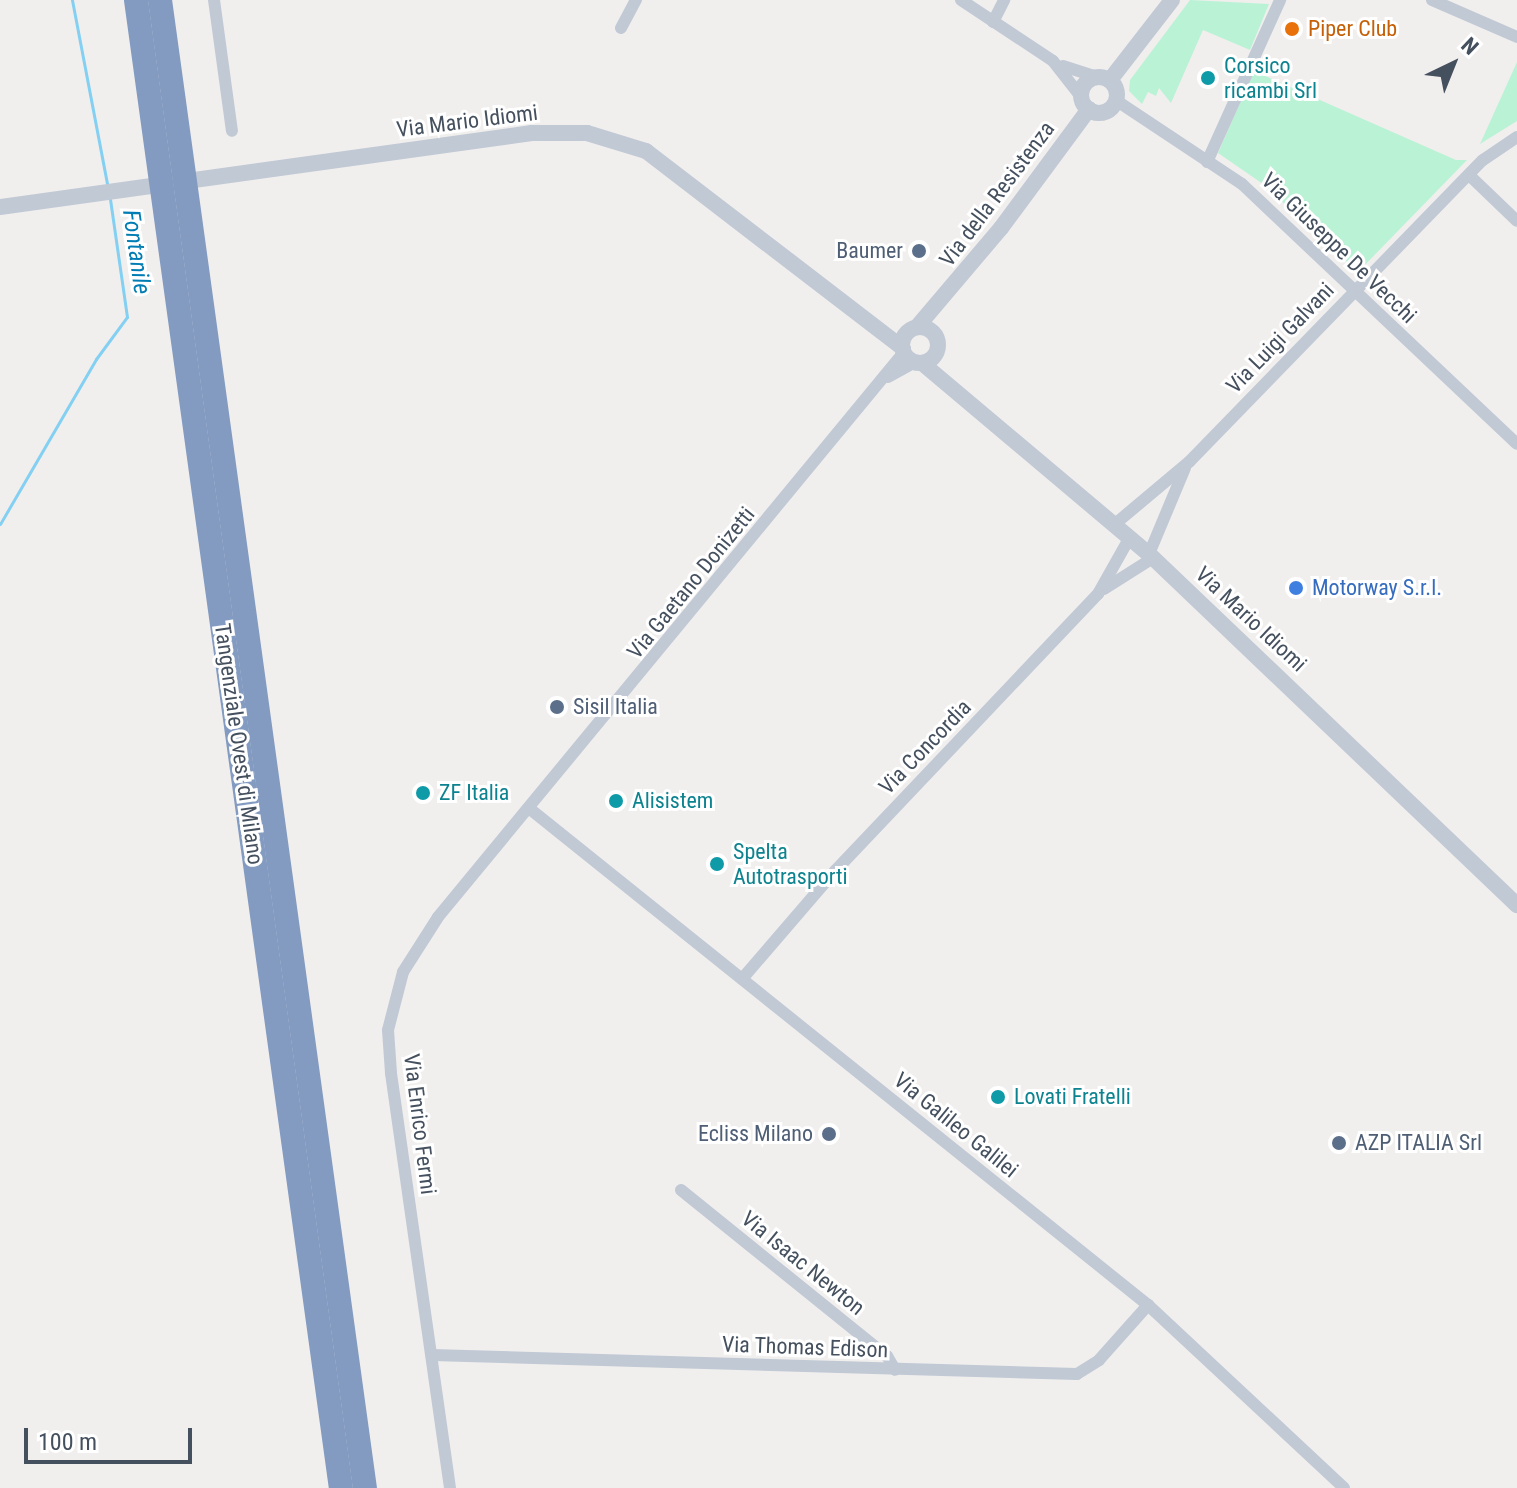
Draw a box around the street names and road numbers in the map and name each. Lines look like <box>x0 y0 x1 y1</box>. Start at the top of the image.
street label: Via Mario Idiomi <box>395 99 539 143</box>
street label: Via della Resistenza <box>934 116 1060 272</box>
street label: Via Giuseppe De Vecchi <box>1256 167 1422 329</box>
street label: Via Luigi Galvani <box>1221 277 1339 399</box>
street label: Via Gaetano Donizetti <box>622 502 760 664</box>
street label: Via Mario Idiomi <box>1190 561 1312 677</box>
street label: Tangenziale Ovest di Milano <box>209 622 269 866</box>
street label: Via Concordia <box>873 694 977 800</box>
street label: Via Enrico Fermi <box>398 1052 442 1196</box>
street label: Via Galileo Galilei <box>889 1067 1023 1183</box>
street label: Via Isaac Newton <box>736 1205 870 1321</box>
street label: Via Thomas Edison <box>721 1331 889 1363</box>

